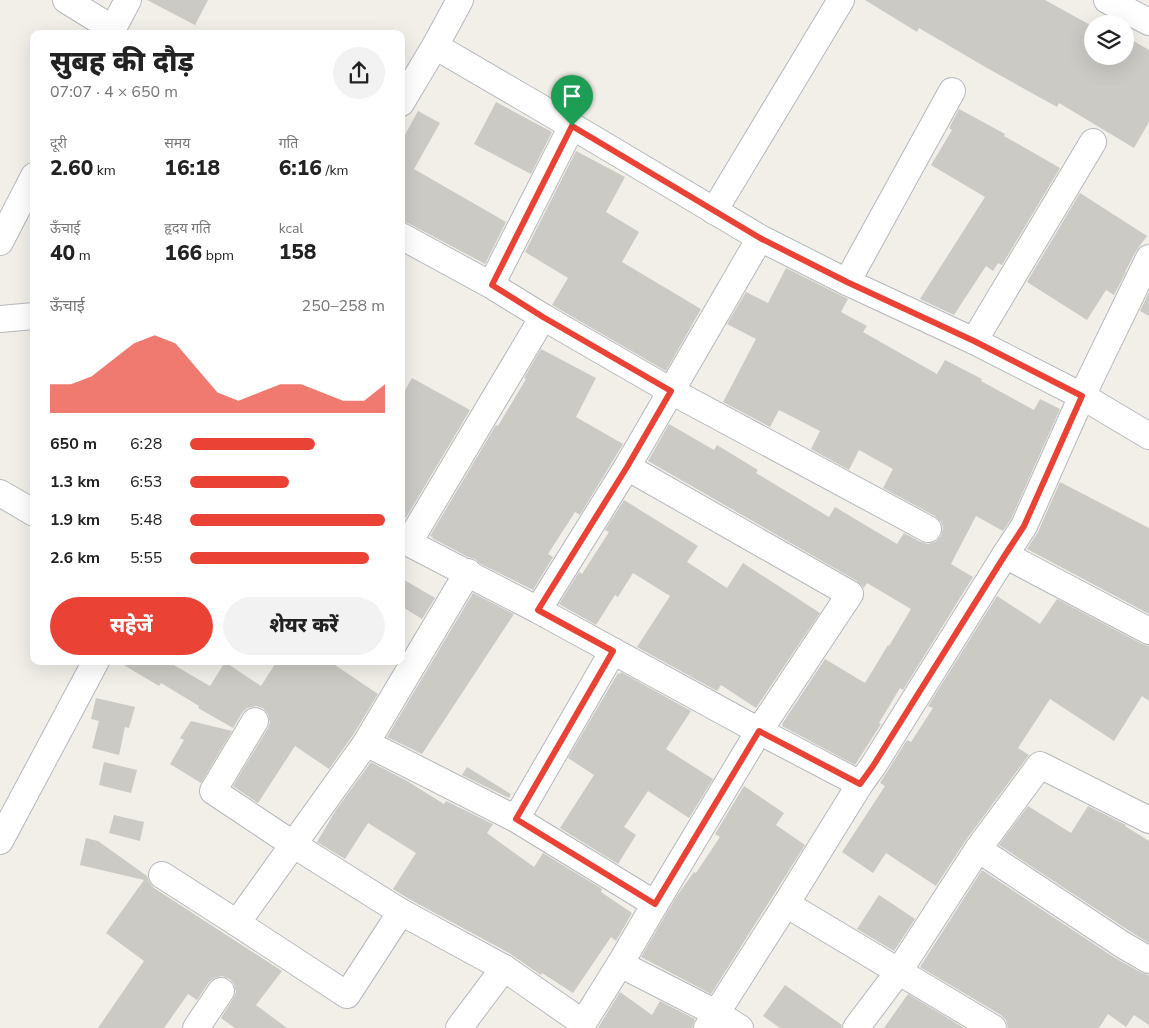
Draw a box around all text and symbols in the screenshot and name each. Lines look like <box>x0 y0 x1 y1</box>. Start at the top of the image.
map controls <box>1084 15 1134 65</box>
button: layers <box>1084 15 1134 65</box>
text: सुबह की दौड़ <box>50 43 194 81</box>
button: share <box>333 47 385 99</box>
pin <box>551 75 593 126</box>
text: 07:07 · 4 × 650 m <box>50 81 178 103</box>
icon: arrive <box>558 82 586 110</box>
text: दूरी <box>50 134 67 153</box>
text: समय <box>164 134 190 153</box>
text: गति <box>279 134 298 153</box>
text: 2.60 <box>50 154 93 182</box>
text: 16:18 <box>164 154 220 182</box>
text: 6:16 <box>279 154 322 182</box>
text: km <box>93 161 116 180</box>
text: /km <box>322 161 348 180</box>
text: ऊँचाई <box>50 219 80 238</box>
text: हृदय गति <box>164 219 211 238</box>
text: kcal <box>279 219 303 238</box>
text: 158 <box>279 238 316 266</box>
text: 40 <box>50 239 75 267</box>
text: 166 <box>164 239 202 267</box>
text: m <box>75 246 91 265</box>
text: bpm <box>202 246 234 265</box>
text: ऊँचाई <box>50 295 85 317</box>
text: 250–258 m <box>302 295 385 317</box>
text: 650 m <box>50 433 97 455</box>
text: 6:28 <box>130 433 162 455</box>
text: 1.3 km <box>50 471 100 493</box>
text: 6:53 <box>130 471 162 493</box>
text: 1.9 km <box>50 509 100 531</box>
text: 5:48 <box>130 509 162 531</box>
text: 2.6 km <box>50 547 100 569</box>
text: 5:55 <box>130 547 162 569</box>
button: सहेजें <box>50 597 213 655</box>
button: शेयर करें <box>223 597 385 655</box>

